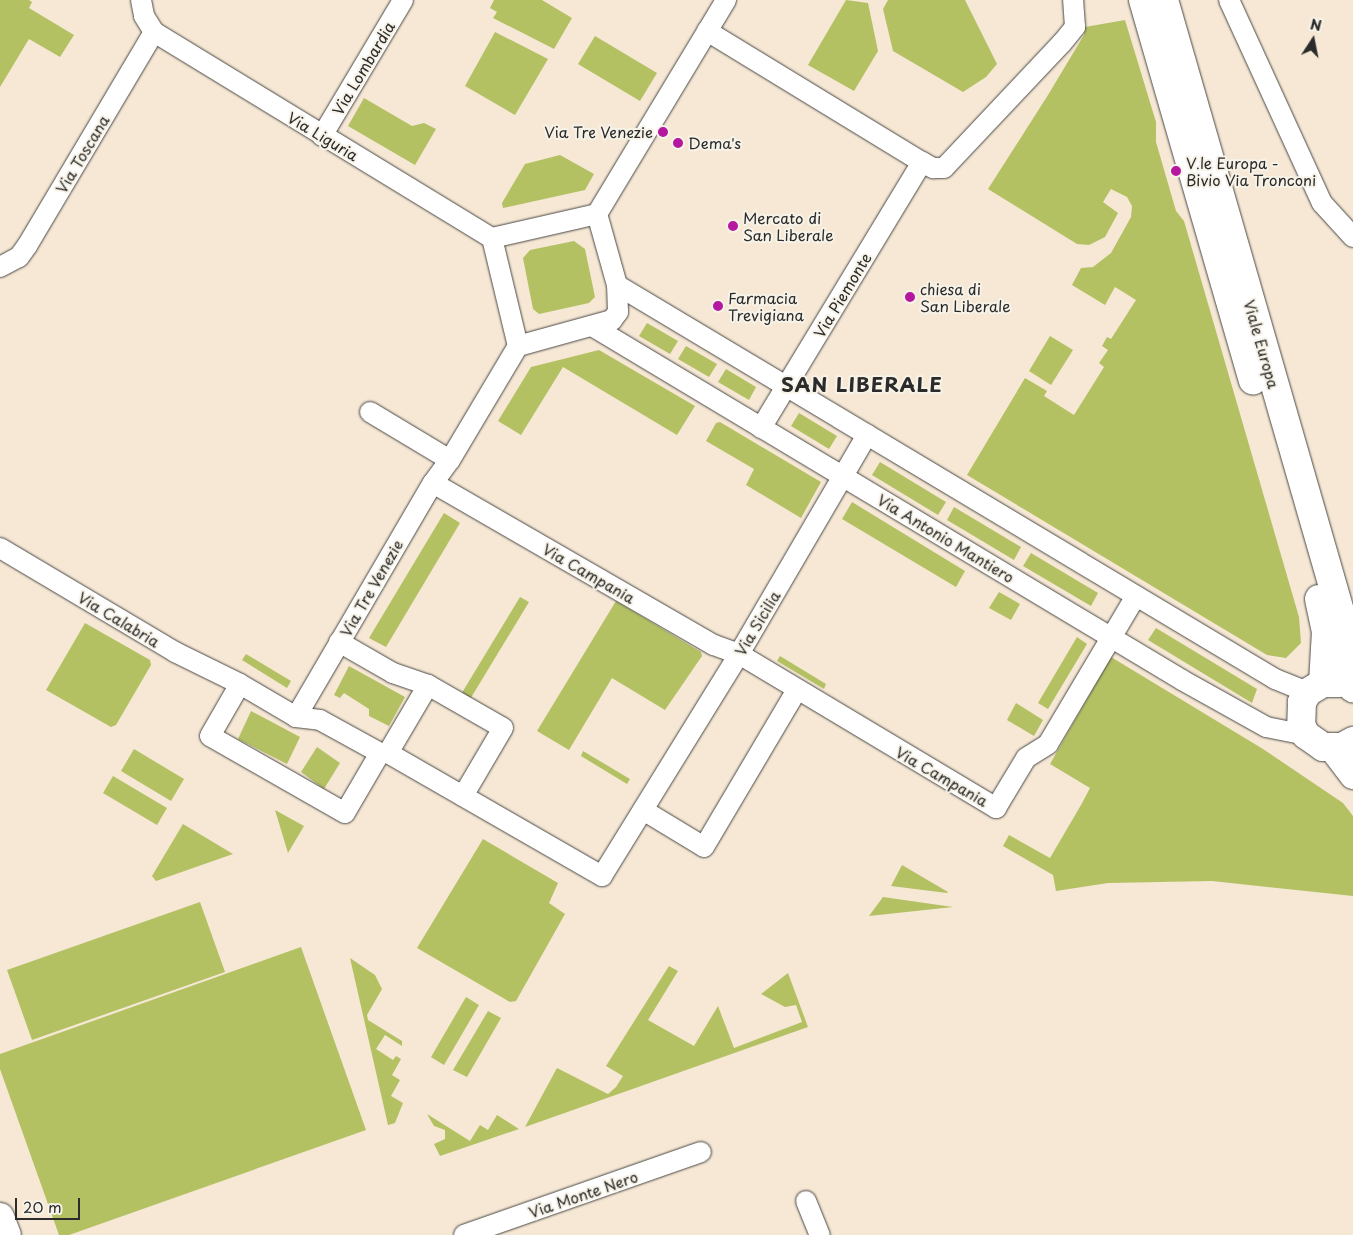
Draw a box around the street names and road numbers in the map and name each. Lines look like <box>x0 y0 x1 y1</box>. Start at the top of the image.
street label: Via Lombardia <box>328 19 398 117</box>
street label: Via Liguria <box>285 108 361 164</box>
street label: Via Toscana <box>52 112 112 196</box>
street label: Via Piemonte <box>810 250 874 340</box>
street label: Viale Europa <box>1241 297 1283 391</box>
street label: Via Antonio Mantiero <box>874 490 1018 586</box>
street label: Via Tre Venezie <box>336 536 406 640</box>
street label: Via Campania <box>540 539 638 607</box>
street label: Via Calabria <box>75 588 163 650</box>
street label: Via Sicilia <box>731 588 783 658</box>
street label: Via Campania <box>893 742 991 810</box>
street label: Via Monte Nero <box>526 1167 640 1221</box>

